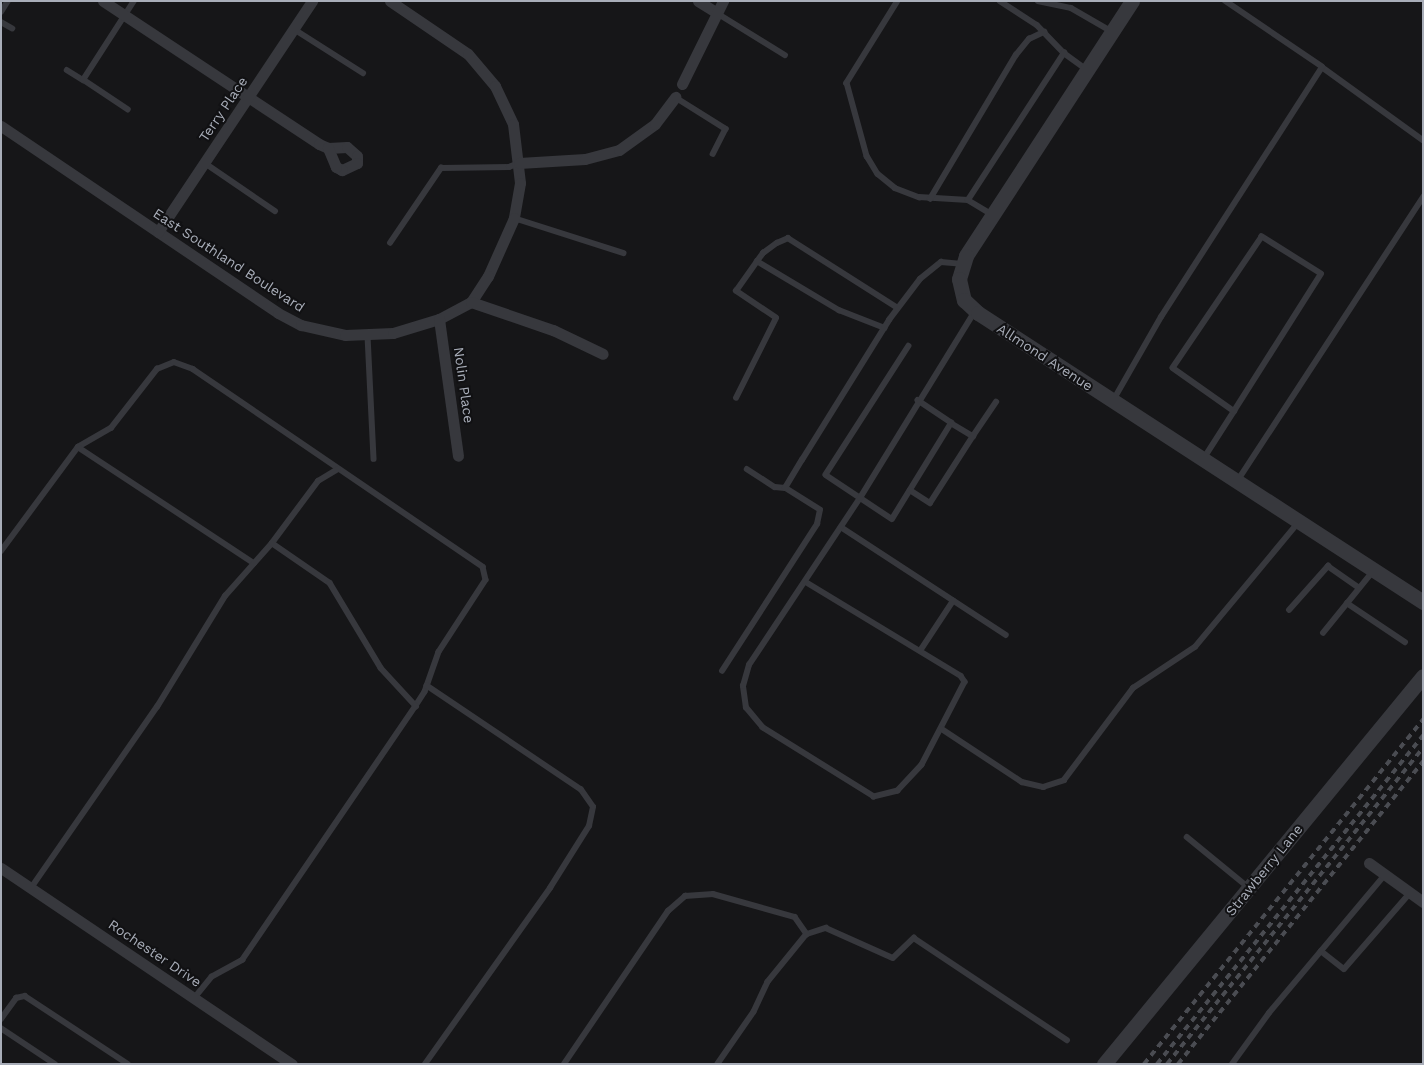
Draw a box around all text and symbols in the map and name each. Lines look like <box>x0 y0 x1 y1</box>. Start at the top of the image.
street label: Terry Place <box>195 73 251 145</box>
street label: East Southland Boulevard <box>150 205 308 315</box>
street label: Allmond Avenue <box>994 320 1096 394</box>
street label: Nolin Place <box>450 346 478 424</box>
street label: Strawberry Lane <box>1222 821 1306 919</box>
street label: Rochester Drive <box>105 916 205 990</box>

